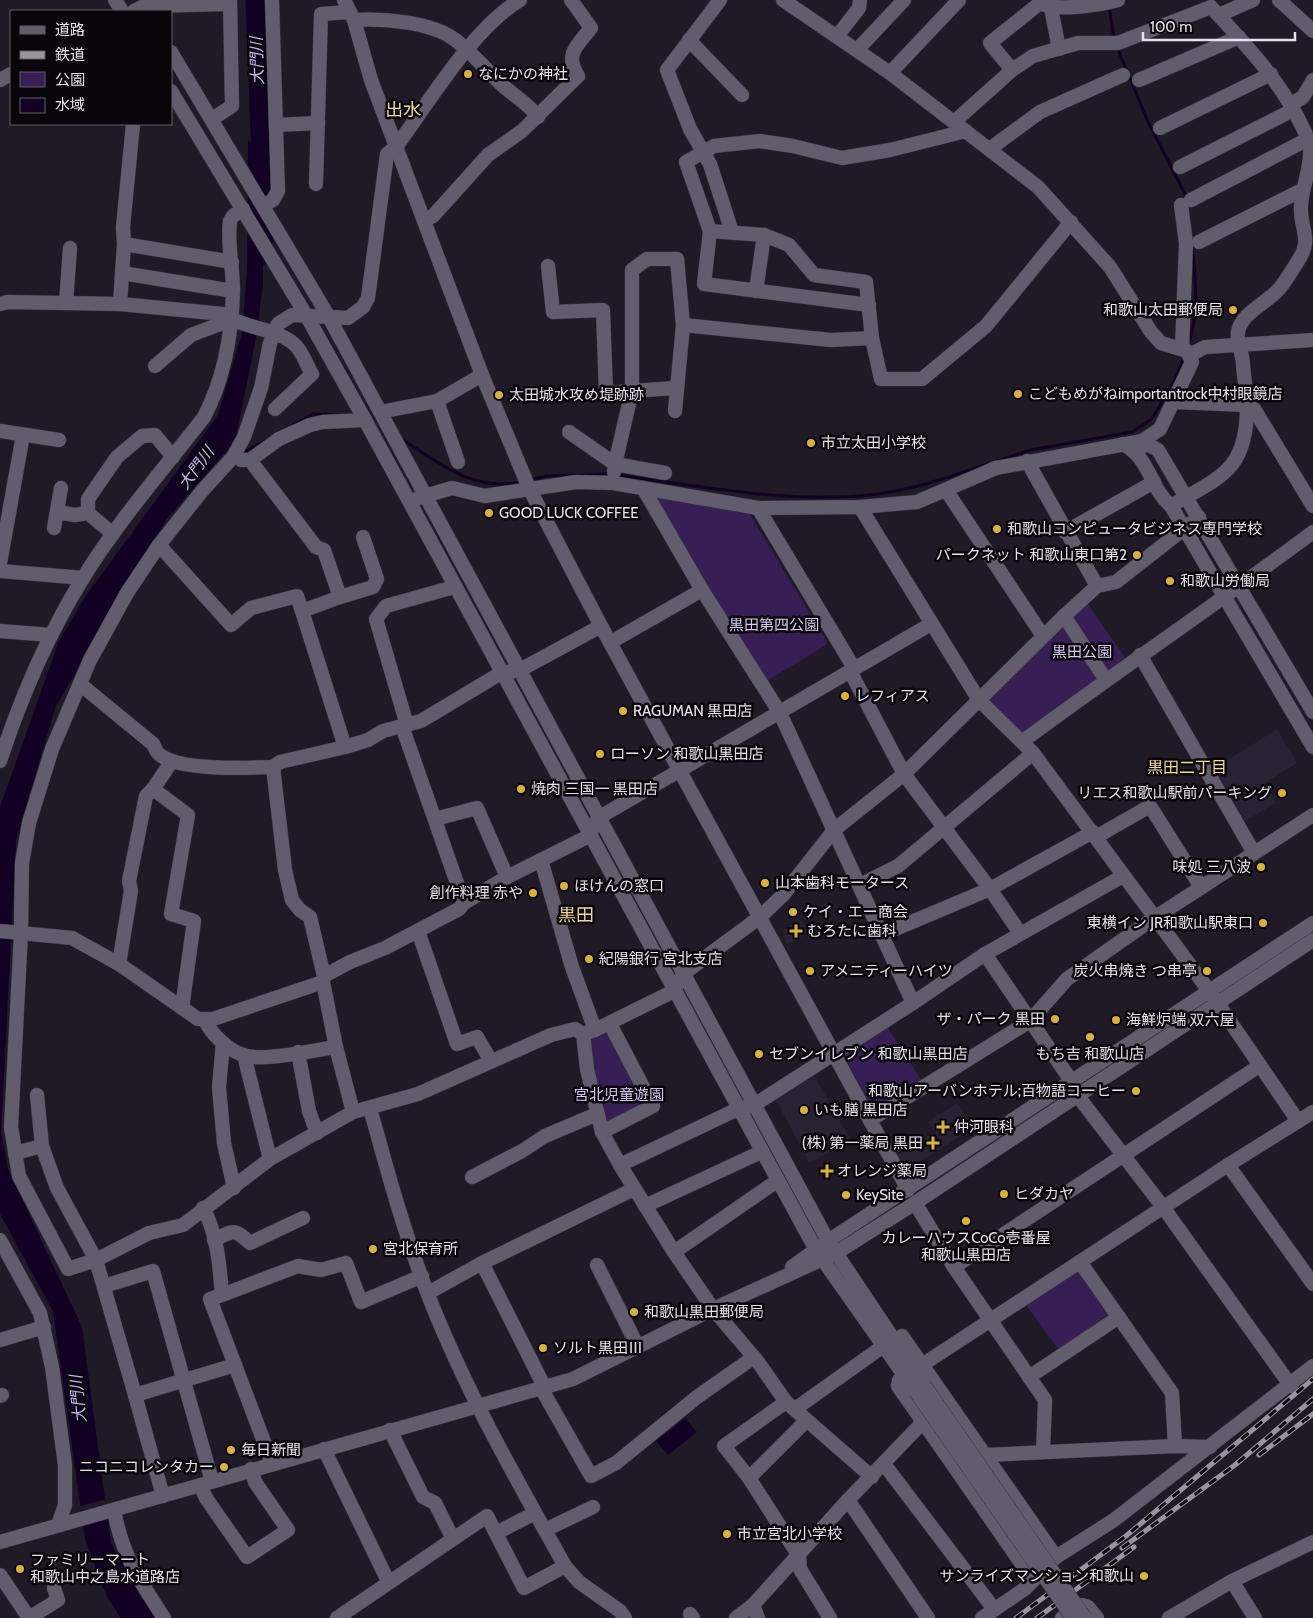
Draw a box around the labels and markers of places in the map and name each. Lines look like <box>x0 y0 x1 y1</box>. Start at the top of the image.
place label: なにかの神社 <box>478 65 568 83</box>
marker: なにかの神社 <box>462 68 474 80</box>
place label: 和歌山太田郵便局 <box>1103 301 1223 319</box>
marker: 和歌山太田郵便局 <box>1227 304 1239 316</box>
place label: こどもめがねimportantrock中村眼鏡店 <box>1028 385 1283 403</box>
place label: 太田城水攻め堤跡跡 <box>509 386 644 404</box>
marker: こどもめがねimportantrock中村眼鏡店 <box>1012 388 1024 400</box>
marker: 太田城水攻め堤跡跡 <box>493 389 505 401</box>
place label: 市立太田小学校 <box>821 434 926 452</box>
marker: 市立太田小学校 <box>805 437 817 449</box>
place label: GOOD LUCK COFFEE <box>499 504 639 522</box>
marker: GOOD LUCK COFFEE <box>483 507 495 519</box>
place label: 和歌山コンピュータビジネス専門学校 <box>1007 520 1262 538</box>
marker: 和歌山コンピュータビジネス専門学校 <box>991 523 1003 535</box>
place label: パークネット 和歌山東口第2 <box>936 546 1127 564</box>
marker: パークネット 和歌山東口第2 <box>1131 549 1143 561</box>
place label: 和歌山労働局 <box>1180 572 1270 590</box>
marker: 和歌山労働局 <box>1164 575 1176 587</box>
place label: レフィアス <box>855 687 930 705</box>
marker: レフィアス <box>839 690 851 702</box>
place label: RAGUMAN 黒田店 <box>633 702 752 720</box>
marker: RAGUMAN 黒田店 <box>617 705 629 717</box>
place label: ローソン 和歌山黒田店 <box>610 745 763 763</box>
marker: ローソン 和歌山黒田店 <box>594 748 606 760</box>
place label: 焼肉 三国一 黒田店 <box>531 780 658 798</box>
marker: 焼肉 三国一 黒田店 <box>515 783 527 795</box>
place label: リエス和歌山駅前パーキング <box>1077 784 1272 802</box>
marker: リエス和歌山駅前パーキング <box>1276 787 1288 799</box>
place label: 味処 三八波 <box>1173 858 1251 876</box>
marker: 味処 三八波 <box>1255 861 1267 873</box>
place label: 山本歯科モータース <box>775 874 909 892</box>
place label: ほけんの窓口 <box>574 877 664 895</box>
marker: 山本歯科モータース <box>759 877 771 889</box>
marker: ほけんの窓口 <box>558 880 570 892</box>
place label: 創作料理 赤や <box>430 884 523 902</box>
marker: 創作料理 赤や <box>527 887 539 899</box>
place label: ケイ・エー商会 <box>803 903 908 921</box>
marker: ケイ・エー商会 <box>787 906 799 918</box>
place label: 東横イン JR和歌山駅東口 <box>1087 914 1253 932</box>
marker: 東横イン JR和歌山駅東口 <box>1257 917 1269 929</box>
place label: むろたに歯科 <box>807 922 897 940</box>
marker: むろたに歯科 <box>789 924 803 938</box>
place label: 紀陽銀行 宮北支店 <box>599 950 722 968</box>
marker: 紀陽銀行 宮北支店 <box>583 953 595 965</box>
place label: アメニティーハイツ <box>820 962 953 980</box>
place label: 炭火串焼き つ串亭 <box>1074 962 1197 980</box>
marker: アメニティーハイツ <box>804 965 816 977</box>
marker: 炭火串焼き つ串亭 <box>1201 965 1213 977</box>
place label: ザ・パーク 黒田 <box>937 1010 1045 1028</box>
place label: 海鮮炉端 双六屋 <box>1126 1011 1234 1029</box>
marker: ザ・パーク 黒田 <box>1049 1013 1061 1025</box>
marker: 海鮮炉端 双六屋 <box>1110 1014 1122 1026</box>
marker: もち吉 和歌山店 <box>1084 1031 1096 1043</box>
place label: セブンイレブン 和歌山黒田店 <box>769 1045 967 1063</box>
place label: もち吉 和歌山店 <box>1036 1045 1144 1063</box>
marker: セブンイレブン 和歌山黒田店 <box>753 1048 765 1060</box>
place label: 和歌山アーバンホテル;百物語コーヒー <box>868 1082 1126 1100</box>
marker: 和歌山アーバンホテル;百物語コーヒー <box>1130 1085 1142 1097</box>
place label: いも膳 黒田店 <box>814 1101 907 1119</box>
marker: いも膳 黒田店 <box>798 1104 810 1116</box>
place label: 仲河眼科 <box>954 1118 1014 1136</box>
marker: 仲河眼科 <box>936 1120 950 1134</box>
place label: (株) 第一薬局 黒田 <box>802 1134 923 1152</box>
marker: (株) 第一薬局 黒田 <box>927 1137 939 1149</box>
place label: オレンジ薬局 <box>837 1162 927 1180</box>
marker: オレンジ薬局 <box>821 1165 833 1177</box>
place label: ヒダカヤ <box>1014 1185 1074 1203</box>
place label: KeySite <box>856 1186 904 1204</box>
marker: ヒダカヤ <box>998 1188 1010 1200</box>
marker: KeySite <box>840 1189 852 1201</box>
marker: カレーハウスCoCo壱番屋 和歌山黒田店 <box>960 1215 972 1227</box>
place label: カレーハウスCoCo壱番屋 和歌山黒田店 <box>881 1229 1051 1264</box>
place label: 宮北保育所 <box>383 1240 458 1258</box>
marker: 宮北保育所 <box>367 1243 379 1255</box>
place label: 和歌山黒田郵便局 <box>644 1303 764 1321</box>
marker: 和歌山黒田郵便局 <box>628 1306 640 1318</box>
place label: ソルト黒田Ⅲ <box>553 1339 643 1357</box>
marker: ソルト黒田Ⅲ <box>537 1342 549 1354</box>
place label: 毎日新聞 <box>241 1441 301 1459</box>
marker: 毎日新聞 <box>225 1444 237 1456</box>
place label: ニコニコレンタカー <box>79 1458 214 1476</box>
marker: ニコニコレンタカー <box>218 1461 230 1473</box>
place label: 市立宮北小学校 <box>737 1525 842 1543</box>
marker: 市立宮北小学校 <box>721 1528 733 1540</box>
place label: ファミリーマート 和歌山中之島水道路店 <box>30 1551 180 1586</box>
marker: ファミリーマート 和歌山中之島水道路店 <box>14 1563 26 1575</box>
place label: サンライズマンション和歌山 <box>939 1567 1134 1585</box>
marker: サンライズマンション和歌山 <box>1138 1570 1150 1582</box>

